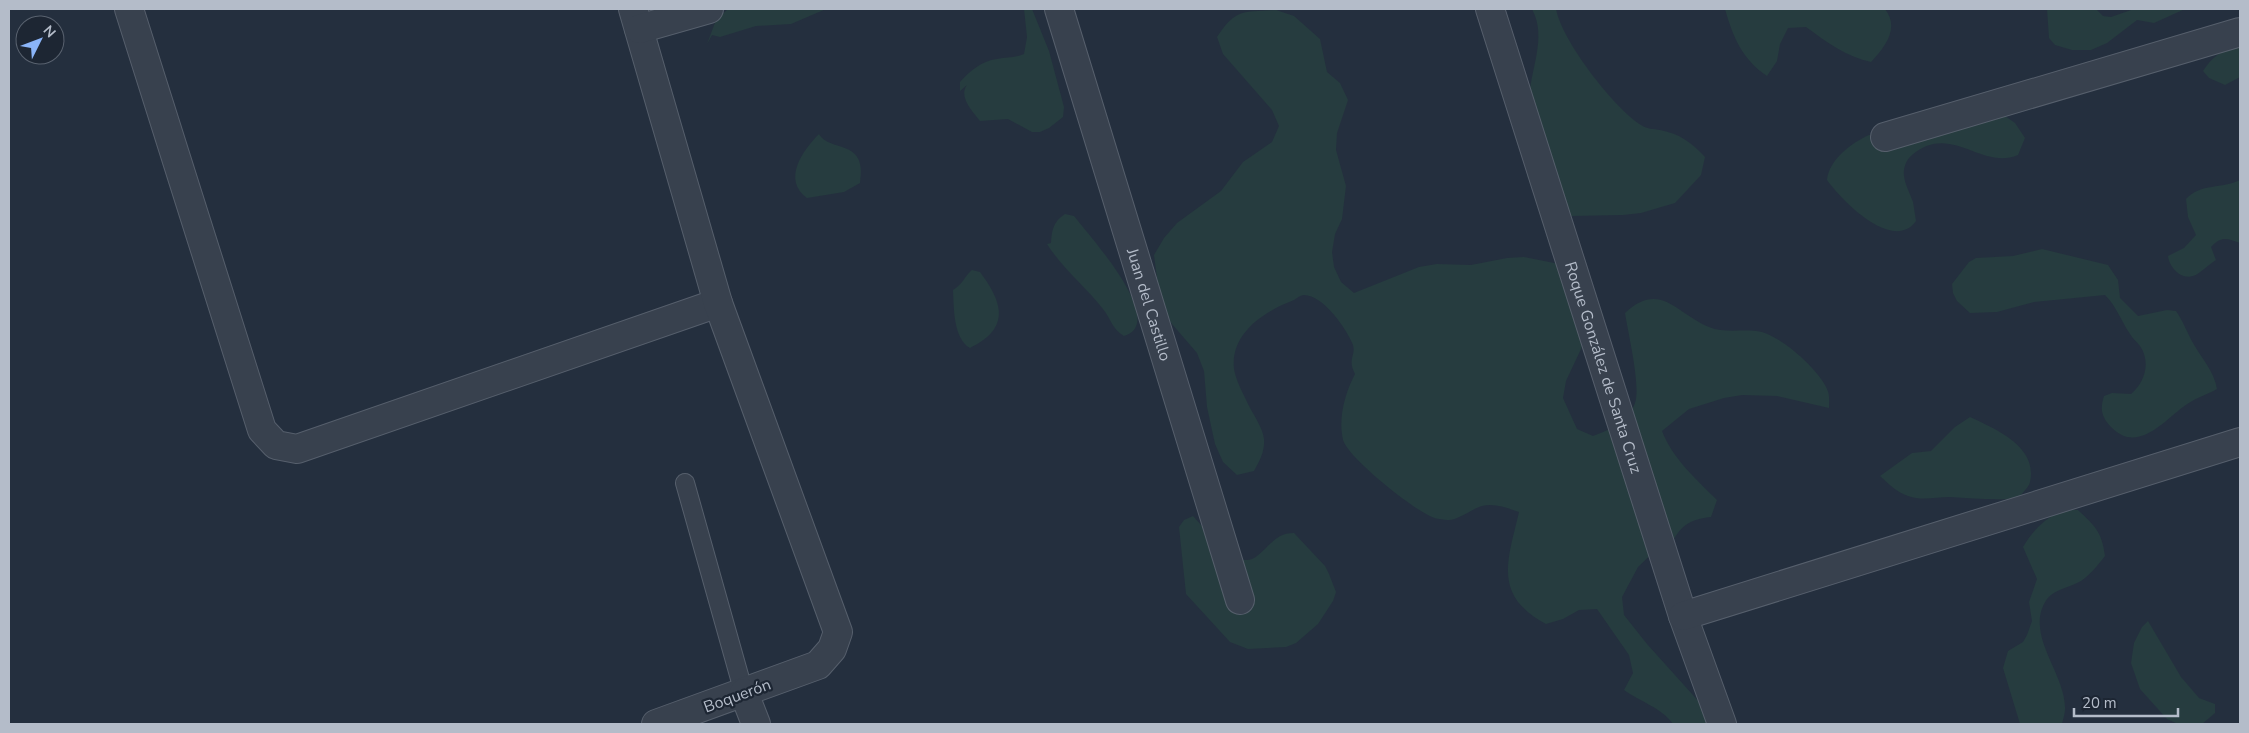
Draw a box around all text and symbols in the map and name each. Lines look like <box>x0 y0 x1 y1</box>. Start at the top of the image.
north arrow <box>15 15 65 65</box>
text: N <box>39 21 60 42</box>
street label: Juan del Castillo <box>1121 245 1176 364</box>
street label: Roque González de Santa Cruz <box>1559 259 1647 476</box>
street label: Boquerón <box>701 674 774 718</box>
scale bar <box>2074 686 2178 718</box>
text: 20 m <box>2082 693 2117 713</box>

